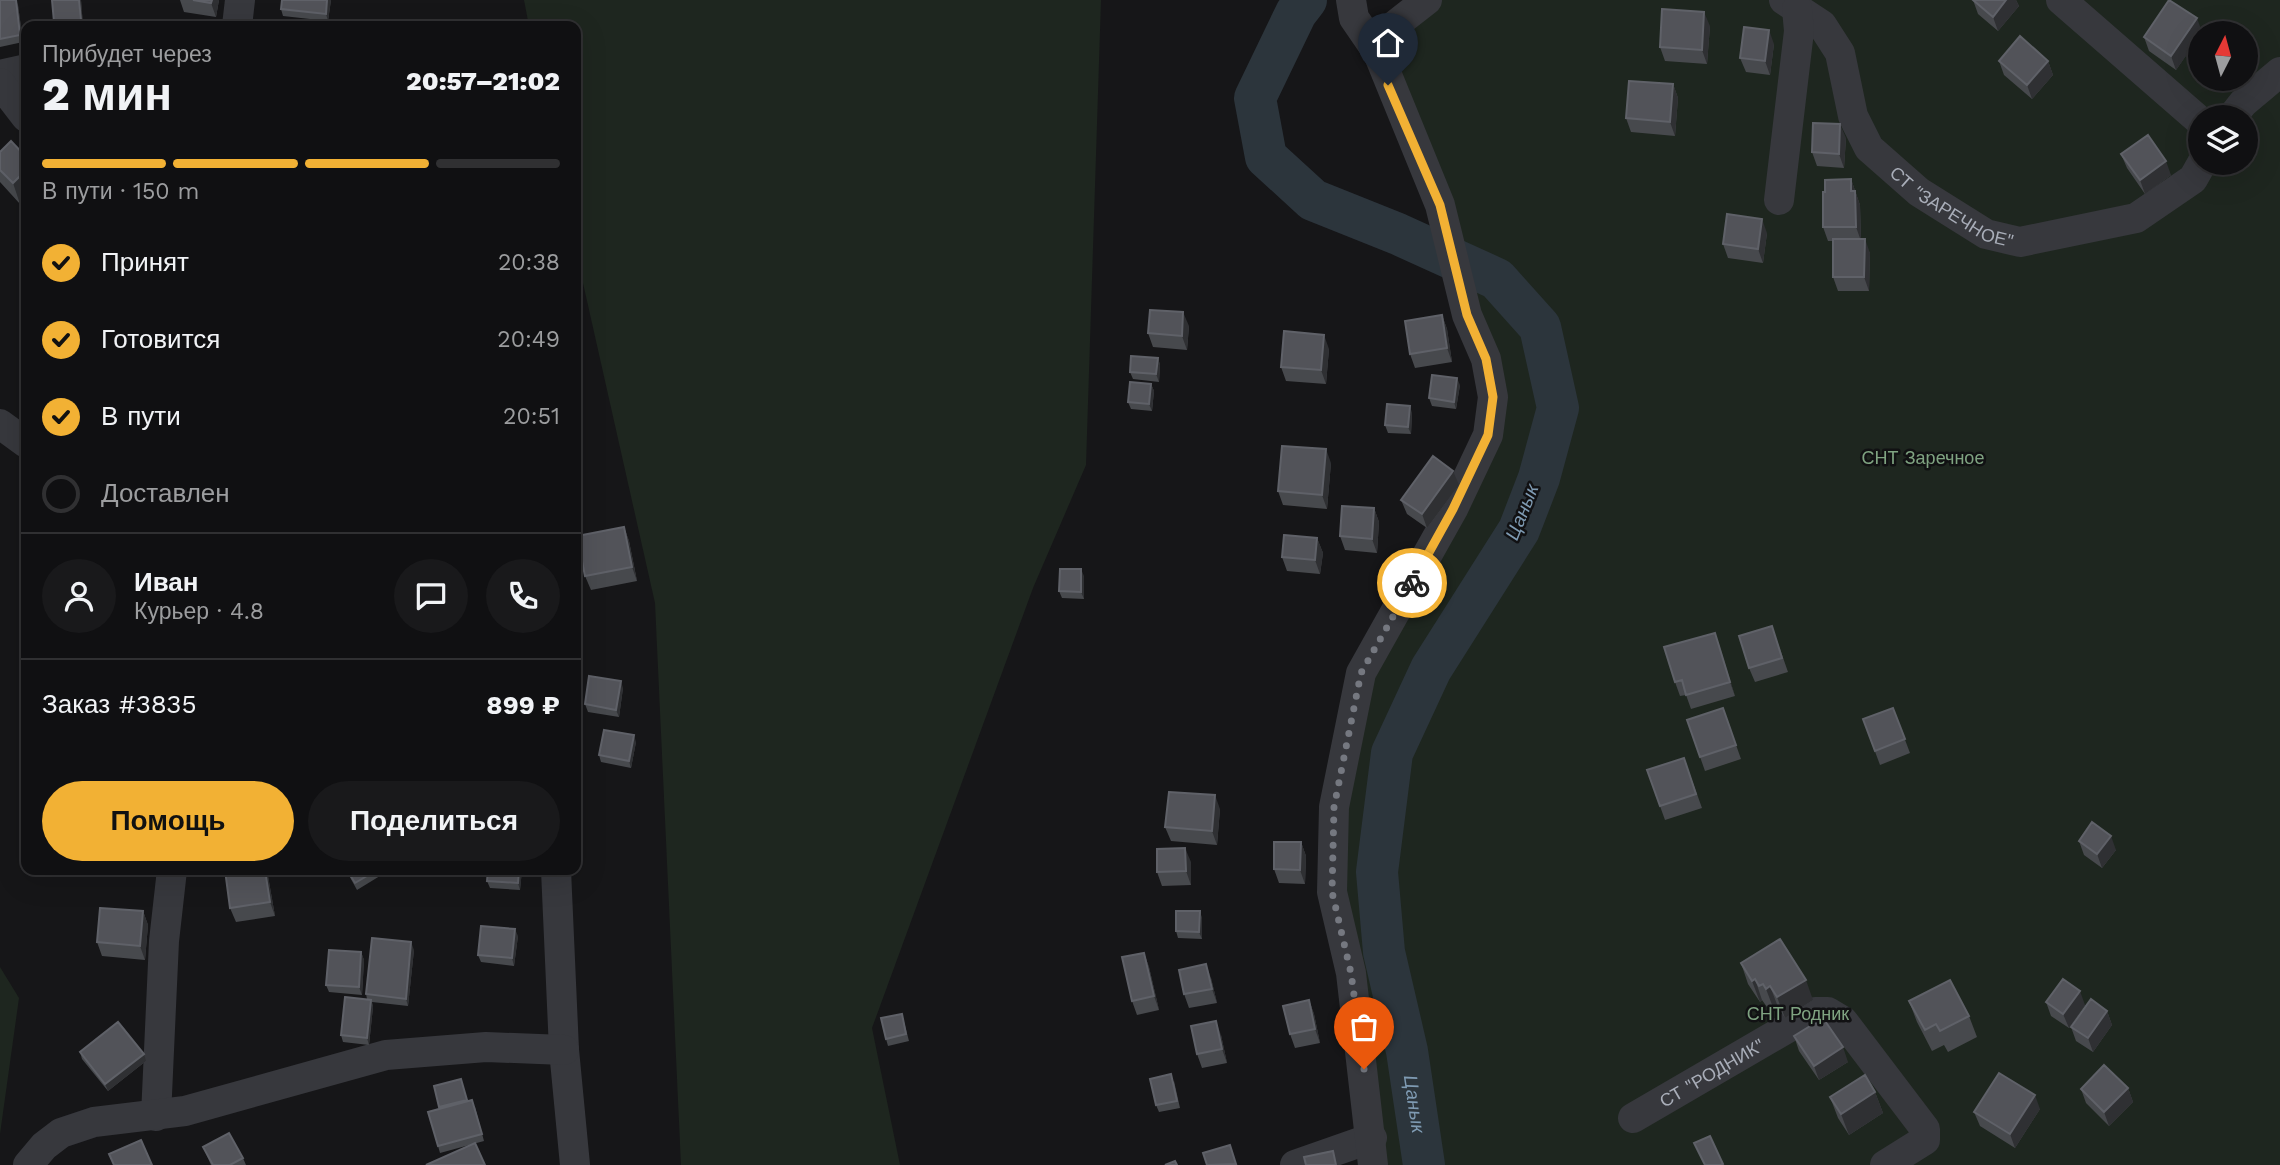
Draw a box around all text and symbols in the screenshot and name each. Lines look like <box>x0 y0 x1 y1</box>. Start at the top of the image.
pin <box>1358 13 1418 85</box>
north arrow <box>2188 21 2258 91</box>
map controls <box>2188 21 2258 175</box>
icon: home <box>1369 24 1407 62</box>
text: Прибудет через <box>42 41 212 68</box>
text: 20:57–21:02 <box>406 66 560 96</box>
text: 2 мин <box>42 67 172 121</box>
button: layers <box>2188 105 2258 175</box>
street label: СТ "ЗАРЕЧНОЕ" <box>1886 161 2016 251</box>
text: В пути · 150 m <box>42 178 199 205</box>
icon: check <box>42 244 80 282</box>
text: Принят <box>101 247 189 277</box>
text: 20:38 <box>498 249 560 276</box>
icon: check <box>42 321 80 359</box>
text: Готовится <box>101 324 220 354</box>
text: 20:49 <box>497 326 560 353</box>
icon: check <box>42 398 80 436</box>
text: В пути <box>101 401 181 431</box>
text: 20:51 <box>503 403 560 430</box>
park label: СНТ Заречное <box>1862 447 1984 468</box>
text: Доставлен <box>101 478 230 508</box>
water label: Цанык <box>1500 480 1544 543</box>
courier <box>1377 548 1447 618</box>
button: person <box>42 559 116 633</box>
button: chat <box>394 559 468 633</box>
button: phone <box>486 559 560 633</box>
icon: bike <box>1393 564 1431 602</box>
text: Иван <box>134 567 199 597</box>
text: Курьер · 4.8 <box>134 598 264 625</box>
text: Заказ #3835 <box>42 689 197 719</box>
text: 899 ₽ <box>486 690 560 720</box>
button: Помощь <box>42 781 294 861</box>
button: Поделиться <box>308 781 560 861</box>
pin <box>1334 997 1394 1069</box>
park label: СНТ Родник <box>1747 1003 1849 1024</box>
icon: bag <box>1345 1008 1383 1046</box>
street label: СТ "РОДНИК" <box>1655 1033 1768 1111</box>
water label: Цанык <box>1399 1073 1431 1136</box>

